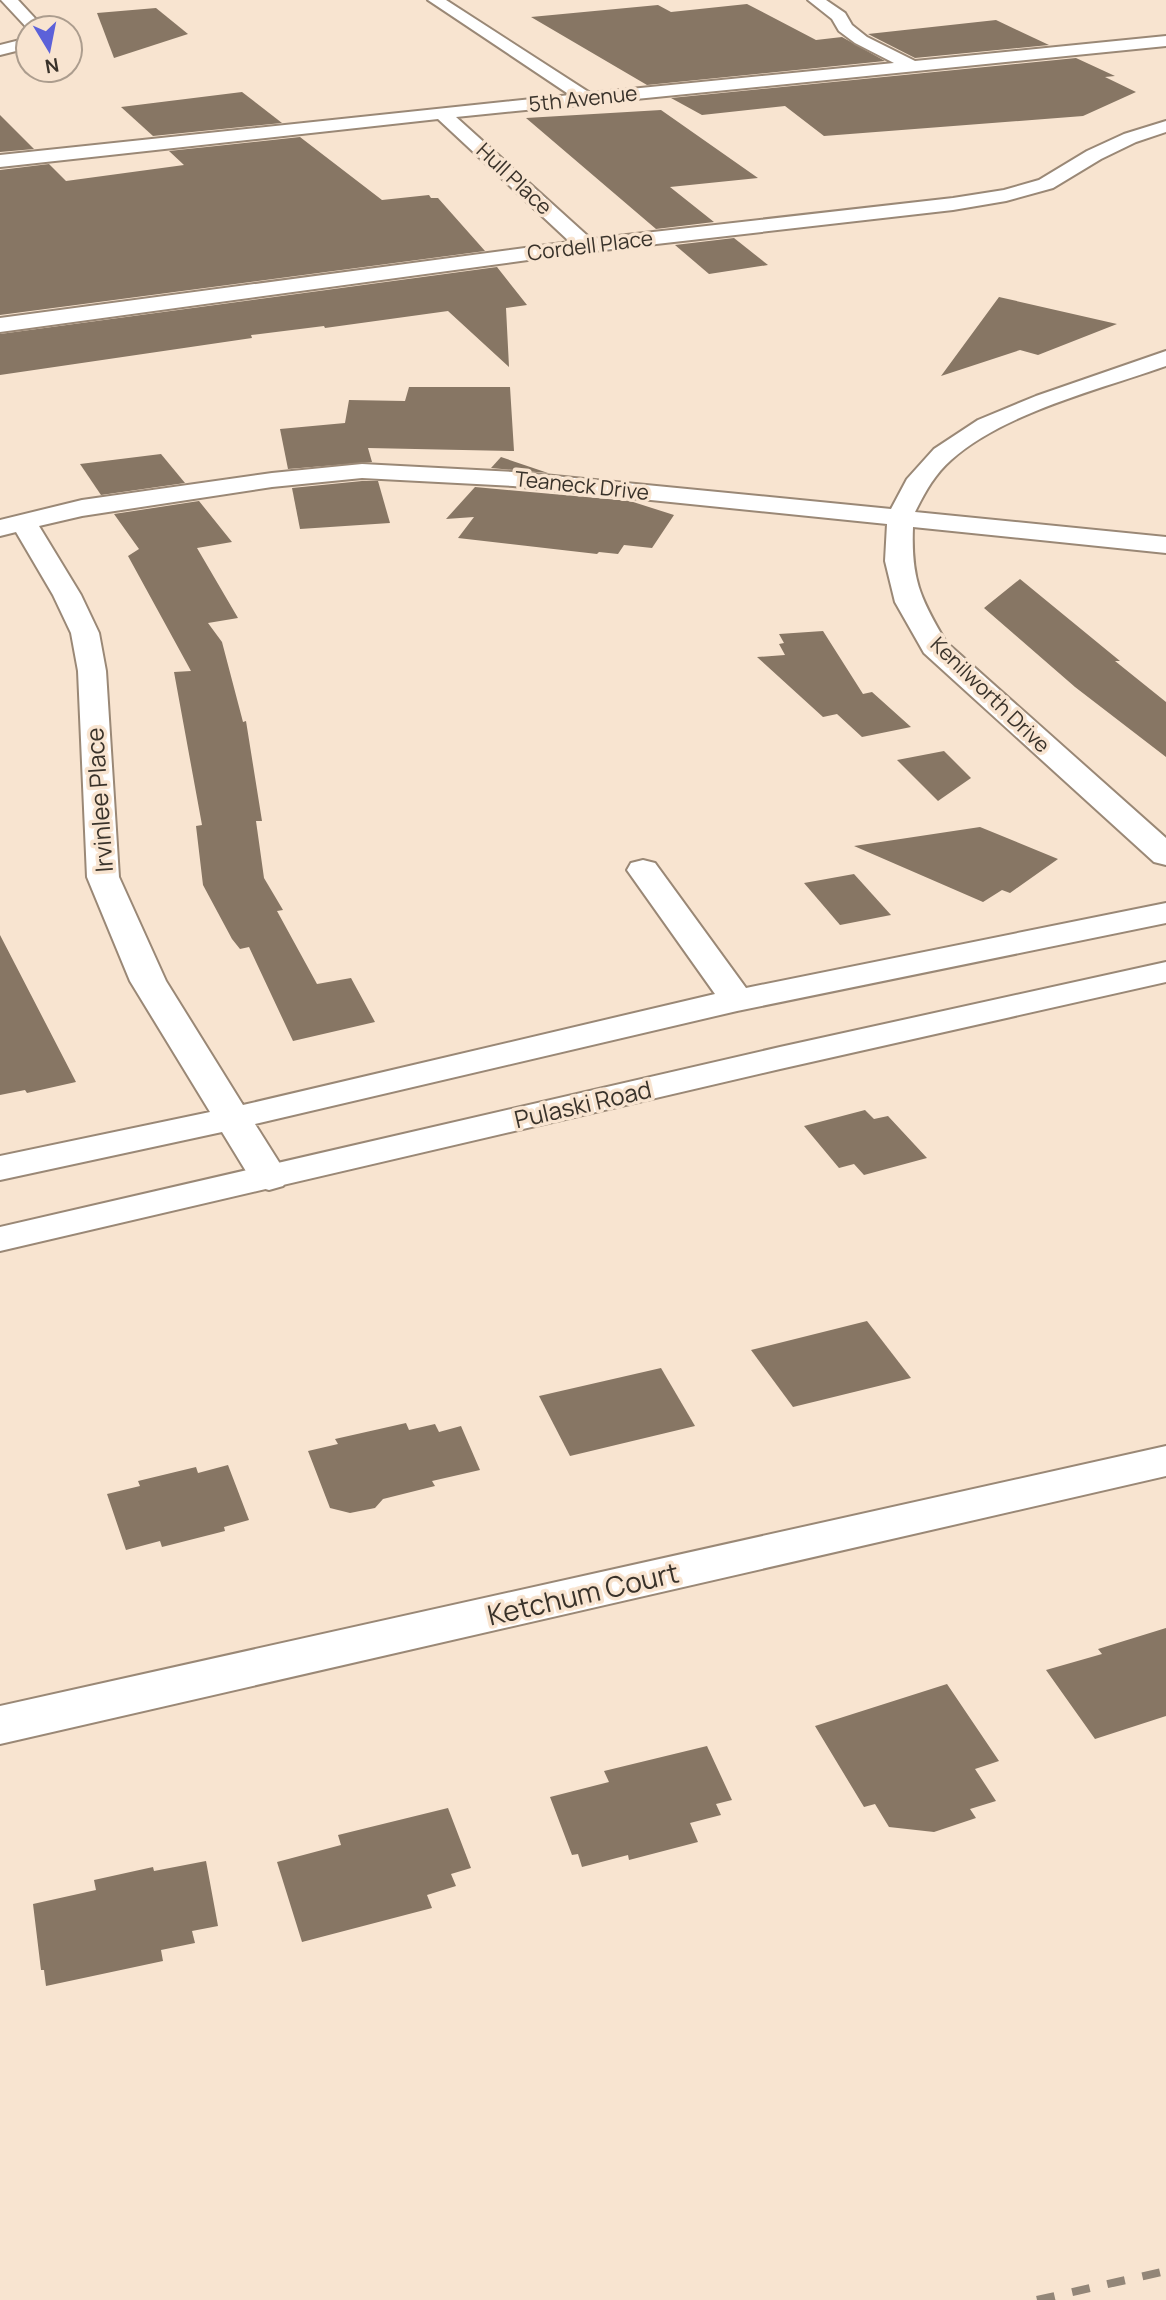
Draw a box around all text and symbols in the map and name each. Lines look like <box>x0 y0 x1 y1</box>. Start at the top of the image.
north arrow <box>14 14 84 84</box>
text: N <box>43 52 61 80</box>
street label: 5th Avenue <box>527 78 639 118</box>
street label: Hull Place <box>471 136 558 220</box>
street label: Cordell Place <box>525 223 654 267</box>
street label: Teaneck Drive <box>514 464 650 506</box>
street label: Kenilworth Drive <box>925 630 1056 758</box>
street label: Irvinlee Place <box>77 727 120 874</box>
street label: Pulaski Road <box>511 1072 654 1135</box>
street label: Ketchum Court <box>483 1553 682 1633</box>

